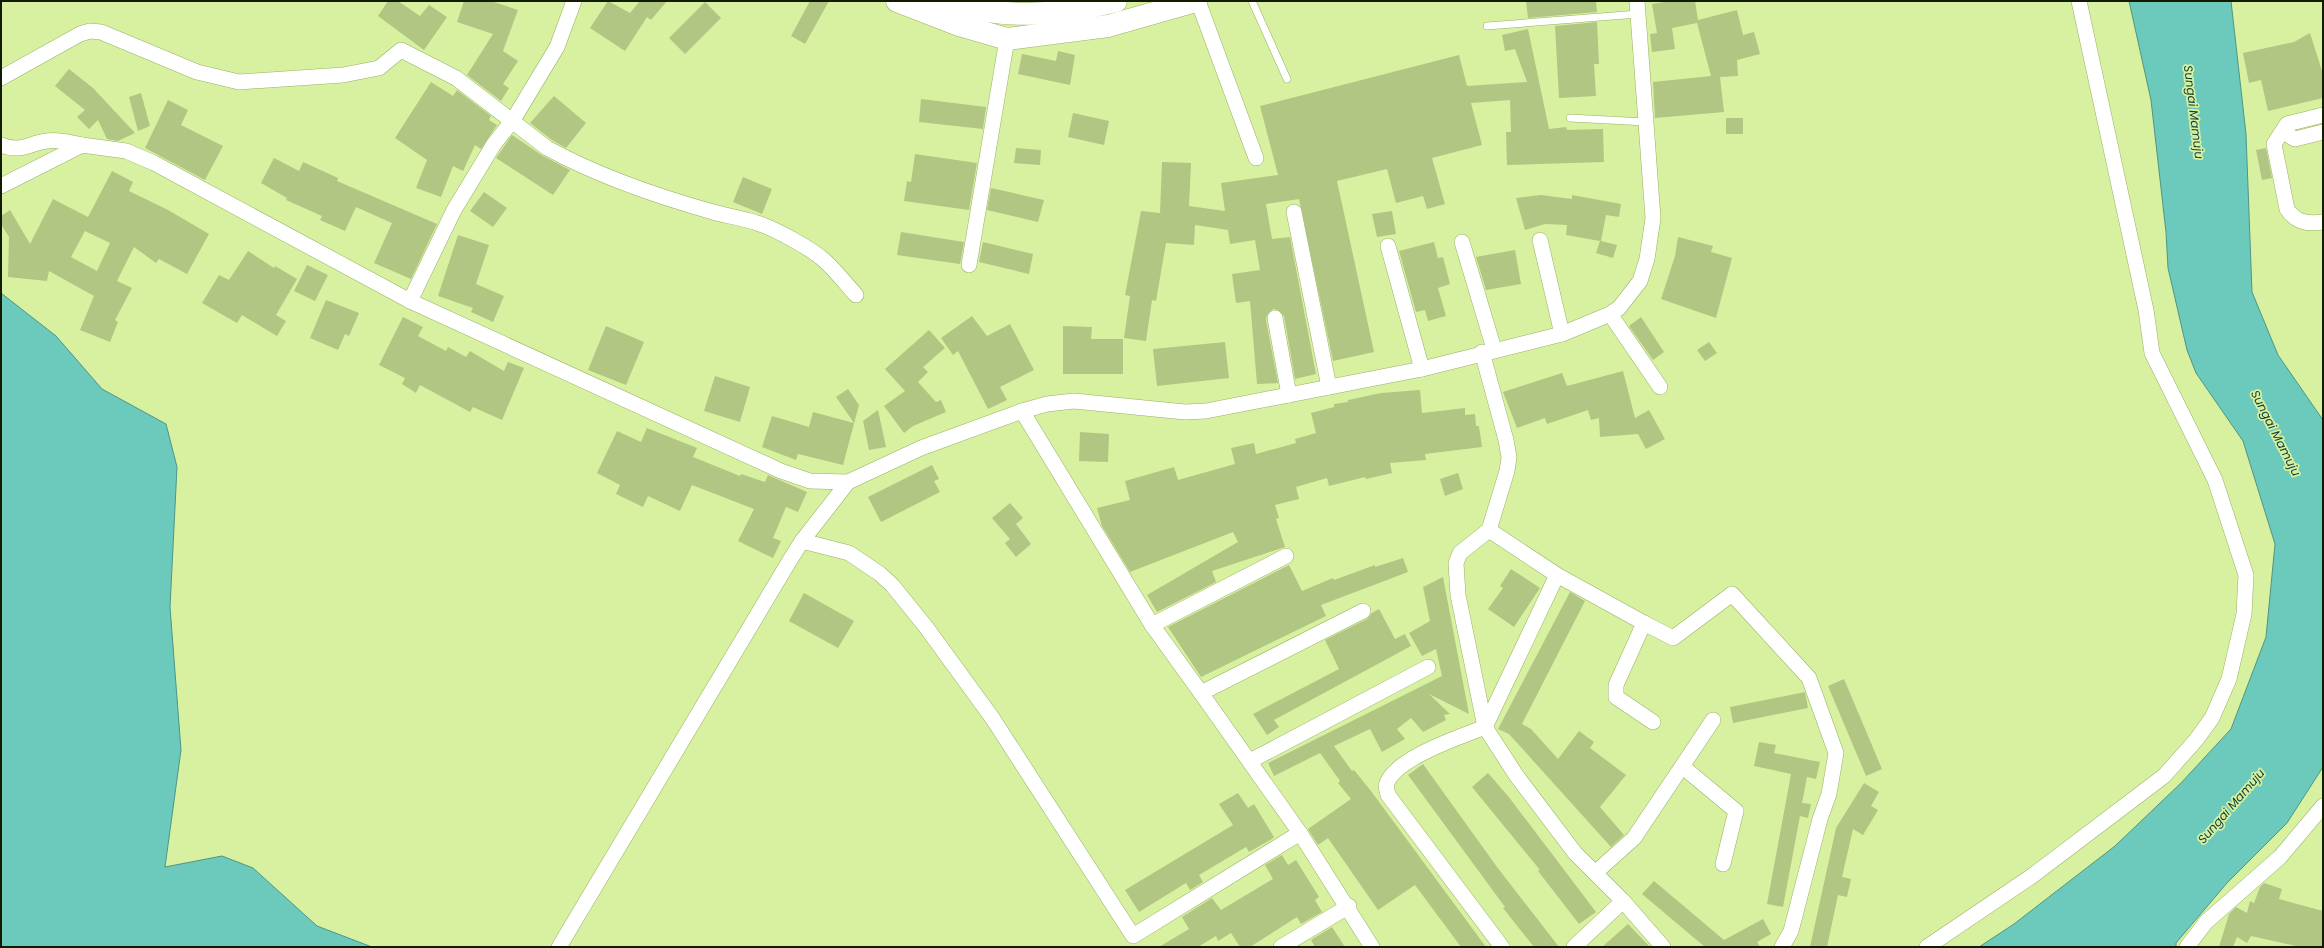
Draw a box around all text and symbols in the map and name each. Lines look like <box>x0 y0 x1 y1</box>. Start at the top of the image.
water label: Sungai Mamuju <box>2180 64 2208 160</box>
water label: Sungai Mamuju <box>2247 387 2305 479</box>
water label: Sungai Mamuju <box>2194 765 2269 847</box>

